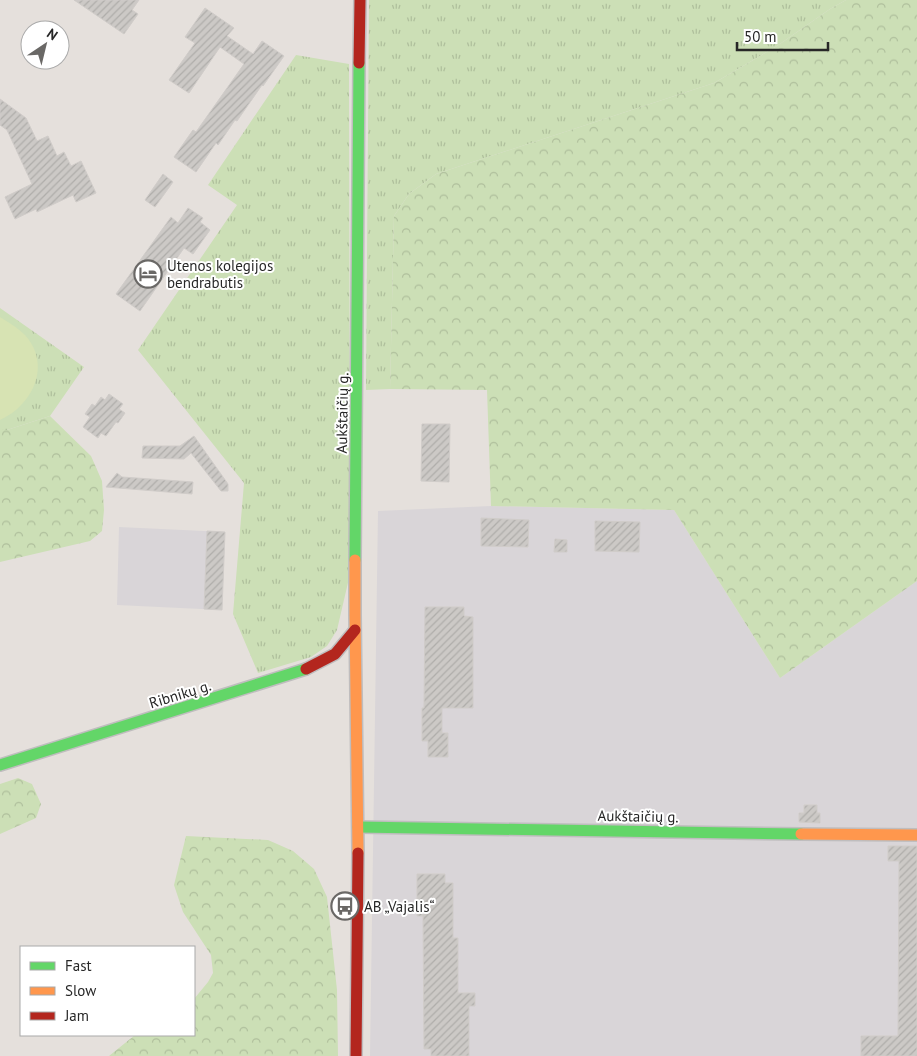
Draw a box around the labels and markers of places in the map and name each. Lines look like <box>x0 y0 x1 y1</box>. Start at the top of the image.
place label: Utenos kolegijos bendrabutis <box>167 256 273 292</box>
hotel icon: Utenos kolegijos bendrabutis <box>133 259 163 289</box>
bus stop icon: AB „Vajalis“ <box>330 891 360 921</box>
place label: AB „Vajalis“ <box>364 897 435 916</box>

